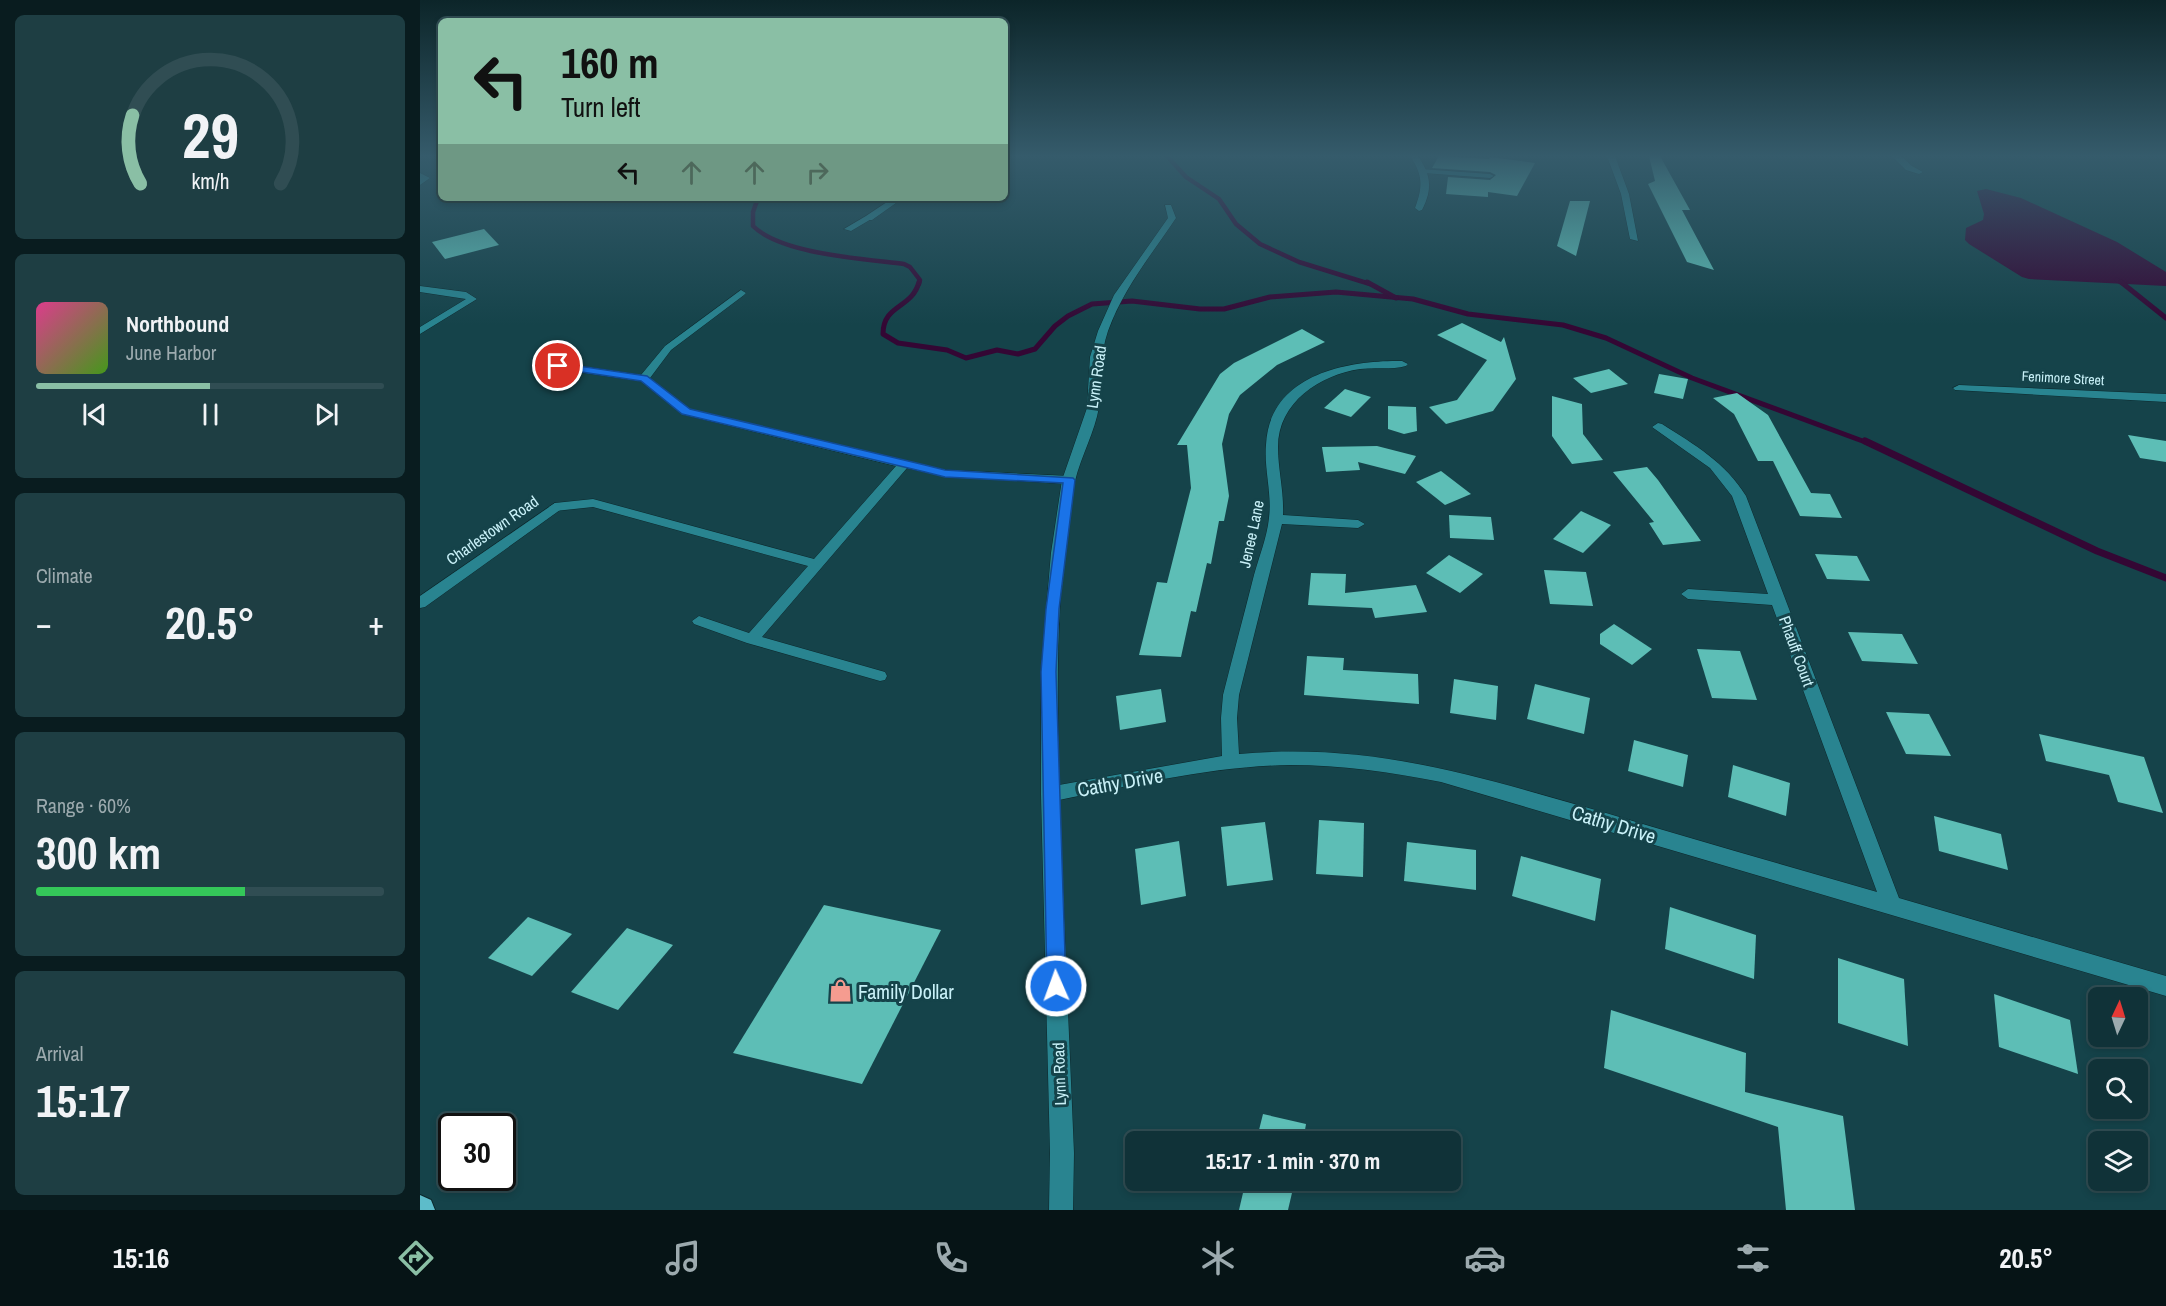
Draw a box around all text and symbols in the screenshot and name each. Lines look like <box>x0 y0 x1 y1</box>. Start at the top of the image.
text: 160 m <box>561 35 659 91</box>
icon: left <box>462 42 540 120</box>
text: Turn left <box>561 89 640 125</box>
text: 29 <box>182 93 238 177</box>
icon: left <box>612 156 645 189</box>
icon: ahead <box>675 156 708 189</box>
icon: ahead <box>738 156 771 189</box>
icon: right <box>801 156 834 189</box>
text: km/h <box>191 167 229 196</box>
text: Northbound <box>126 309 229 339</box>
text: June Harbor <box>126 339 216 366</box>
pin <box>532 340 583 391</box>
street label: Lynn Road <box>1081 344 1111 410</box>
icon: arrive <box>541 349 574 382</box>
street label: Fenimore Street <box>2021 367 2105 389</box>
icon: previous <box>78 398 111 431</box>
icon: pause <box>194 398 227 431</box>
icon: next <box>310 398 343 431</box>
street label: Charlestown Road <box>441 490 543 570</box>
street label: Jenee Lane <box>1233 498 1269 570</box>
text: Climate <box>36 562 93 589</box>
text: 20.5° <box>165 592 255 653</box>
text: − <box>36 601 52 645</box>
text: + <box>368 601 384 645</box>
street label: Phauff Court <box>1774 613 1820 690</box>
street label: Cathy Drive <box>1075 761 1165 803</box>
text: Range · 60% <box>36 792 131 819</box>
street label: Cathy Drive <box>1569 798 1659 850</box>
text: 300 km <box>36 822 161 883</box>
position arrow <box>1024 954 1088 1018</box>
shop icon: Family Dollar <box>827 978 853 1004</box>
place label: Family Dollar <box>858 978 954 1005</box>
north arrow <box>2088 987 2148 1047</box>
map controls <box>2088 987 2148 1191</box>
text: Arrival <box>36 1040 83 1067</box>
street label: Lynn Road <box>1047 1042 1071 1106</box>
button: search <box>2088 1059 2148 1119</box>
text: 15:17 <box>36 1070 130 1131</box>
speed limit sign: 30 <box>438 1113 516 1191</box>
button: layers <box>2088 1131 2148 1191</box>
text: 15:17 · 1 min · 370 m <box>1206 1146 1380 1176</box>
icon: directions <box>395 1237 437 1279</box>
icon: music <box>662 1237 704 1279</box>
icon: phone <box>930 1237 972 1279</box>
icon: climate <box>1197 1237 1239 1279</box>
icon: car <box>1464 1237 1506 1279</box>
icon: filters <box>1732 1237 1774 1279</box>
text: 15:16 <box>113 1240 169 1276</box>
text: 20.5° <box>1999 1240 2053 1276</box>

